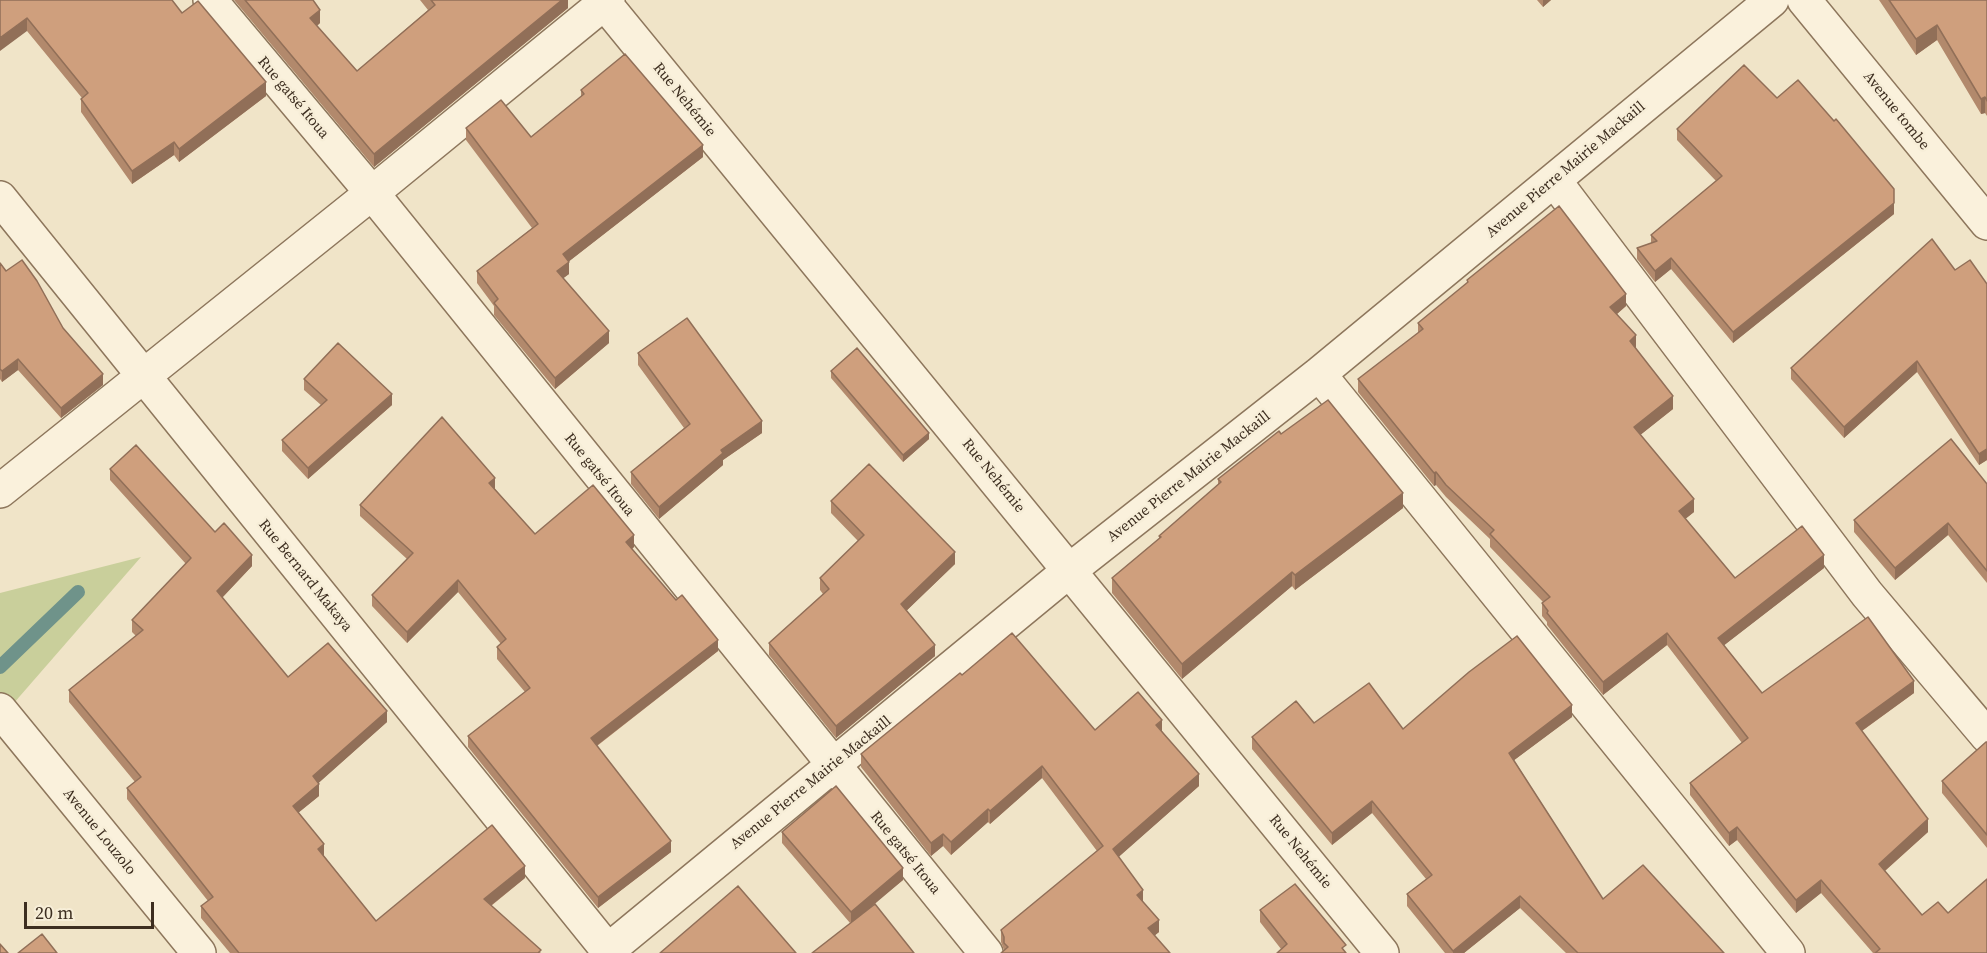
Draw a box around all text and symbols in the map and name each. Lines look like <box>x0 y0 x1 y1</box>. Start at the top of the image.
street label: Rue gatsé Itoua <box>253 53 333 143</box>
street label: Rue Nehémie <box>649 59 719 141</box>
street label: Avenue tombe <box>1859 68 1933 154</box>
street label: Avenue Pierre Mairie Mackaill <box>1483 98 1649 242</box>
street label: Avenue Pierre Mairie Mackaill <box>1104 408 1274 546</box>
street label: Rue gatsé Itoua <box>560 430 638 520</box>
street label: Rue Nehémie <box>958 435 1028 517</box>
street label: Rue Bernard Makaya <box>254 516 356 636</box>
street label: Avenue Pierre Mairie Mackaill <box>727 712 895 854</box>
street label: Avenue Louzolo <box>59 785 139 879</box>
street label: Rue gatsé Itoua <box>866 808 944 898</box>
street label: Rue Nehémie <box>1265 811 1335 893</box>
scale bar <box>27 890 158 928</box>
text: 20 m <box>35 900 73 925</box>

